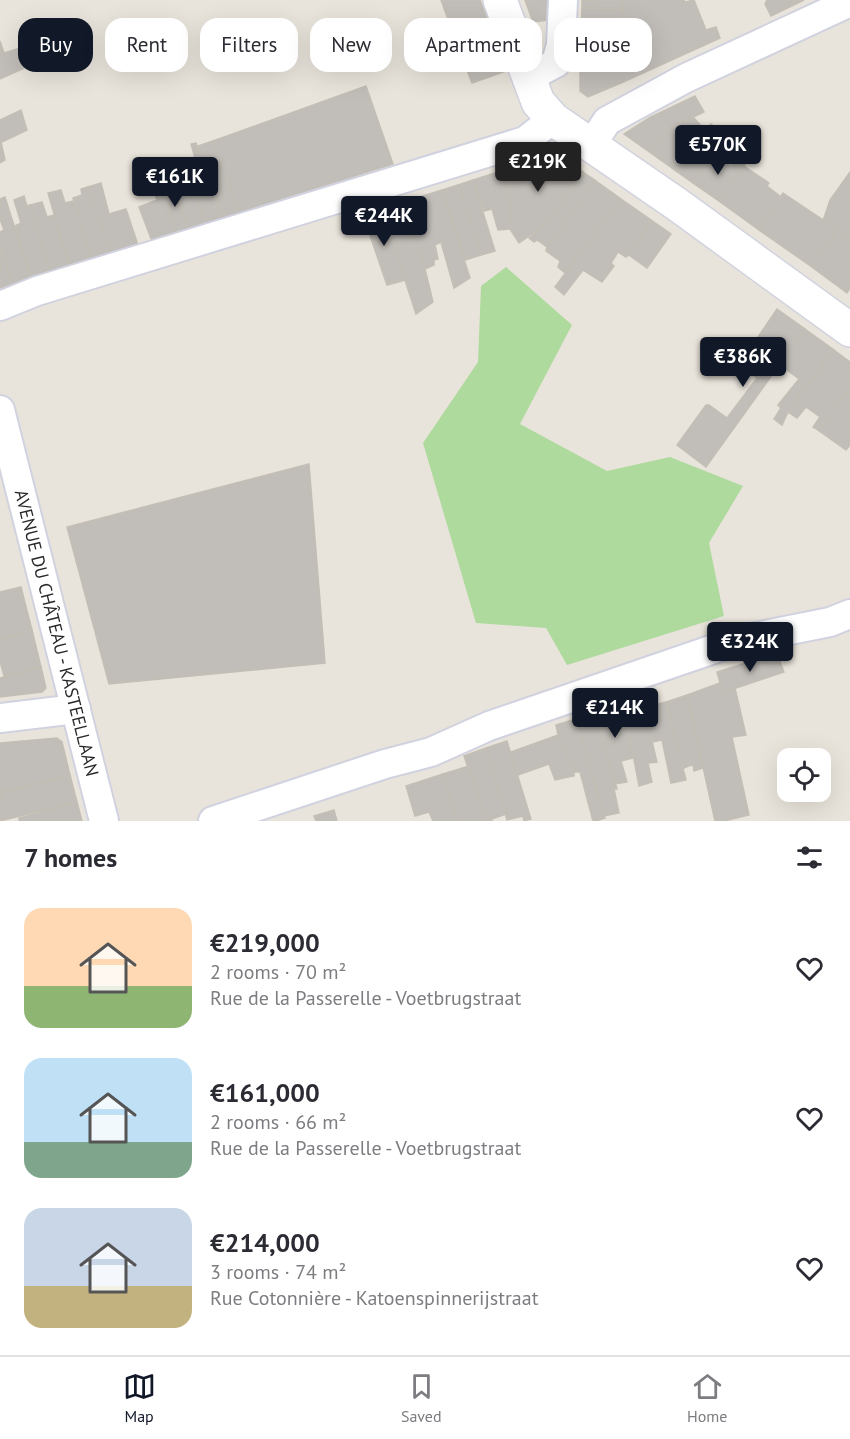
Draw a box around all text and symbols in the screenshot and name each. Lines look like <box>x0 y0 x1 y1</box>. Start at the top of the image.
chip: Buy <box>18 18 93 72</box>
chip: Rent <box>105 18 188 72</box>
chip: Filters <box>200 18 298 72</box>
chip: New <box>310 18 392 72</box>
chip: Apartment <box>404 18 542 72</box>
chip: House <box>554 18 652 72</box>
pin: €570K <box>676 125 760 176</box>
text: €570K <box>689 131 747 157</box>
pin: €219K <box>496 142 580 193</box>
text: €219K <box>509 148 567 174</box>
pin: €161K <box>133 157 217 208</box>
text: €161K <box>146 163 204 189</box>
pin: €244K <box>342 196 426 247</box>
text: €244K <box>355 202 413 228</box>
pin: €386K <box>701 337 785 388</box>
text: €386K <box>714 343 772 369</box>
street label: AVENUE DU CHÂTEAU - KASTEELLAAN <box>10 487 104 779</box>
pin: €324K <box>708 622 792 673</box>
text: €324K <box>721 628 779 654</box>
pin: €214K <box>573 688 657 739</box>
text: €214K <box>586 694 644 720</box>
map controls <box>777 748 831 802</box>
button: locate <box>777 748 831 802</box>
text: 7 homes <box>24 841 117 874</box>
icon: filters <box>793 841 826 874</box>
text: €219,000 <box>210 926 320 959</box>
icon: home <box>72 932 144 1004</box>
icon: heart <box>793 952 826 985</box>
text: 2 rooms · 70 m² <box>210 959 346 985</box>
text: Rue de la Passerelle - Voetbrugstraat <box>210 985 521 1011</box>
text: €161,000 <box>210 1076 320 1109</box>
icon: home <box>72 1082 144 1154</box>
icon: heart <box>793 1102 826 1135</box>
text: 2 rooms · 66 m² <box>210 1109 346 1135</box>
text: Rue de la Passerelle - Voetbrugstraat <box>210 1135 521 1161</box>
text: €214,000 <box>210 1226 320 1259</box>
icon: home <box>72 1232 144 1304</box>
icon: heart <box>793 1252 826 1285</box>
text: 3 rooms · 74 m² <box>210 1259 346 1285</box>
text: Rue Cotonnière - Katoenspinnerijstraat <box>210 1285 538 1311</box>
tab: Map <box>123 1370 156 1426</box>
tab: Saved <box>401 1370 442 1426</box>
tab: Home <box>687 1370 727 1426</box>

